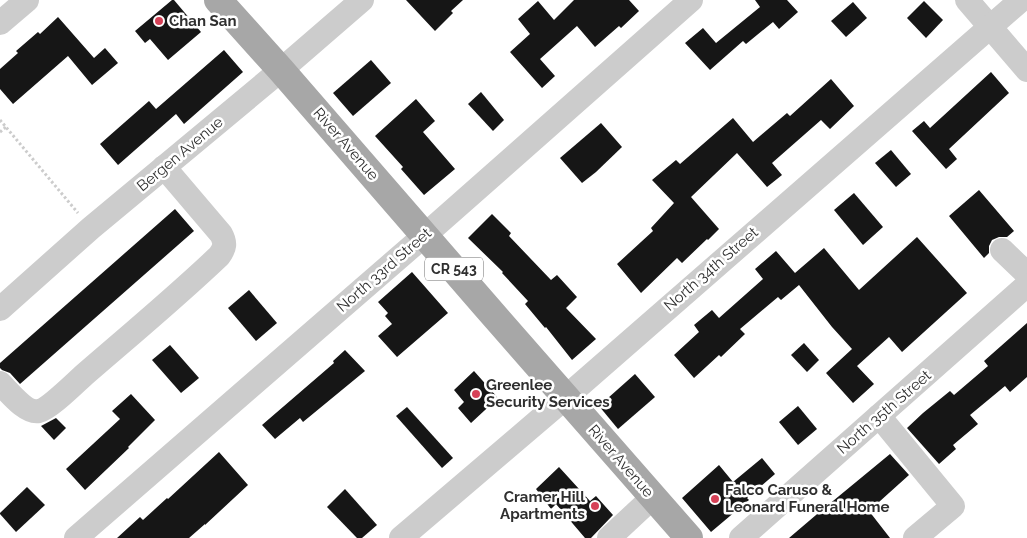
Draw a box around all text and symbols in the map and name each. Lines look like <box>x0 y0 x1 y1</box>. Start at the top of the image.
place label: Chan San <box>169 12 236 30</box>
marker: Chan San <box>153 15 165 27</box>
street label: River Avenue <box>310 104 383 184</box>
street label: Bergen Avenue <box>133 113 227 195</box>
street label: North 34th Street <box>660 223 762 315</box>
street label: North 33rd Street <box>333 224 435 316</box>
road number: CR 543 <box>425 258 483 280</box>
street label: North 35th Street <box>833 366 935 458</box>
place label: Greenlee Security Services <box>486 376 610 411</box>
marker: Greenlee Security Services <box>470 388 482 400</box>
street label: River Avenue <box>585 421 658 501</box>
place label: Falco Caruso & Leonard Funeral Home <box>725 481 889 516</box>
place label: Cramer Hill Apartments <box>500 488 585 523</box>
marker: Falco Caruso & Leonard Funeral Home <box>709 493 721 505</box>
marker: Cramer Hill Apartments <box>589 500 601 512</box>

